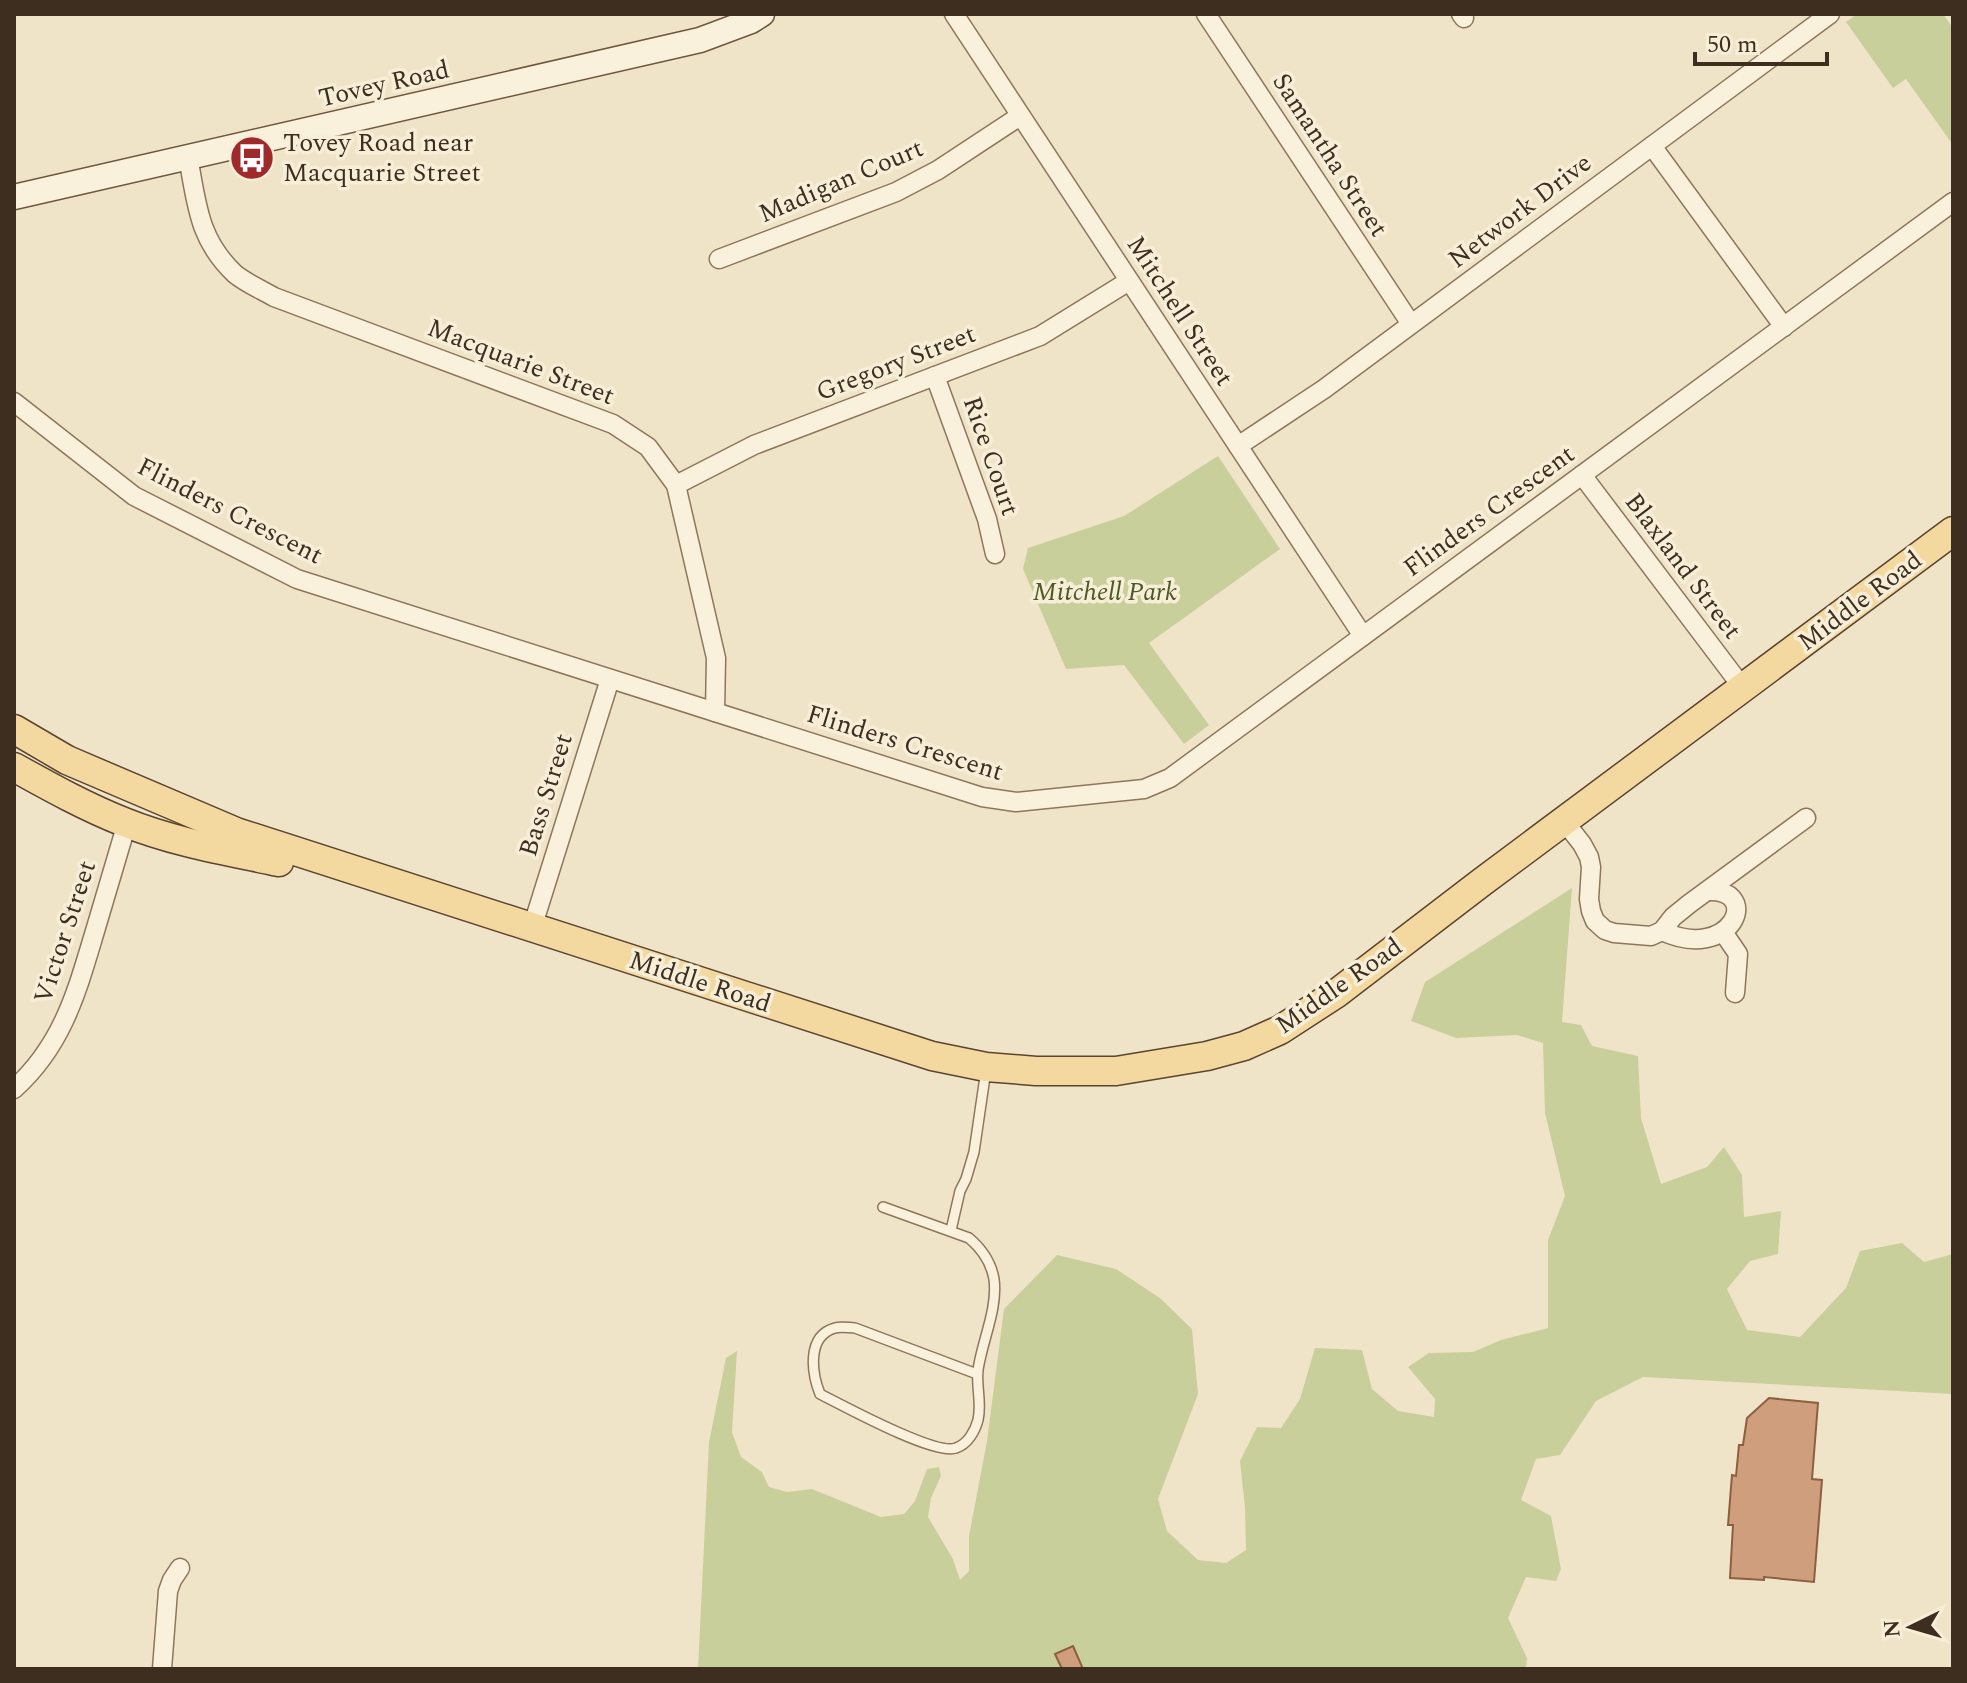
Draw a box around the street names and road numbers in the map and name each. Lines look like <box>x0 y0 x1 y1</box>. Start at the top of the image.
street label: Tovey Road <box>315 50 453 118</box>
street label: Samantha Street <box>1262 65 1398 245</box>
street label: Madigan Court <box>752 128 930 234</box>
street label: Network Drive <box>1440 144 1600 278</box>
street label: Mitchell Street <box>1116 228 1244 394</box>
street label: Macquarie Street <box>422 308 620 416</box>
street label: Gregory Street <box>810 314 982 412</box>
street label: Rice Court <box>952 391 1030 521</box>
street label: Flinders Crescent <box>1395 435 1583 587</box>
street label: Flinders Crescent <box>130 447 330 575</box>
street label: Blaxland Street <box>1614 484 1752 648</box>
street label: Middle Road <box>1789 541 1931 661</box>
street label: Flinders Crescent <box>802 694 1008 792</box>
street label: Bass Street <box>508 729 584 861</box>
street label: Victor Street <box>23 855 107 1009</box>
street label: Middle Road <box>1267 927 1411 1045</box>
street label: Middle Road <box>624 940 776 1024</box>

